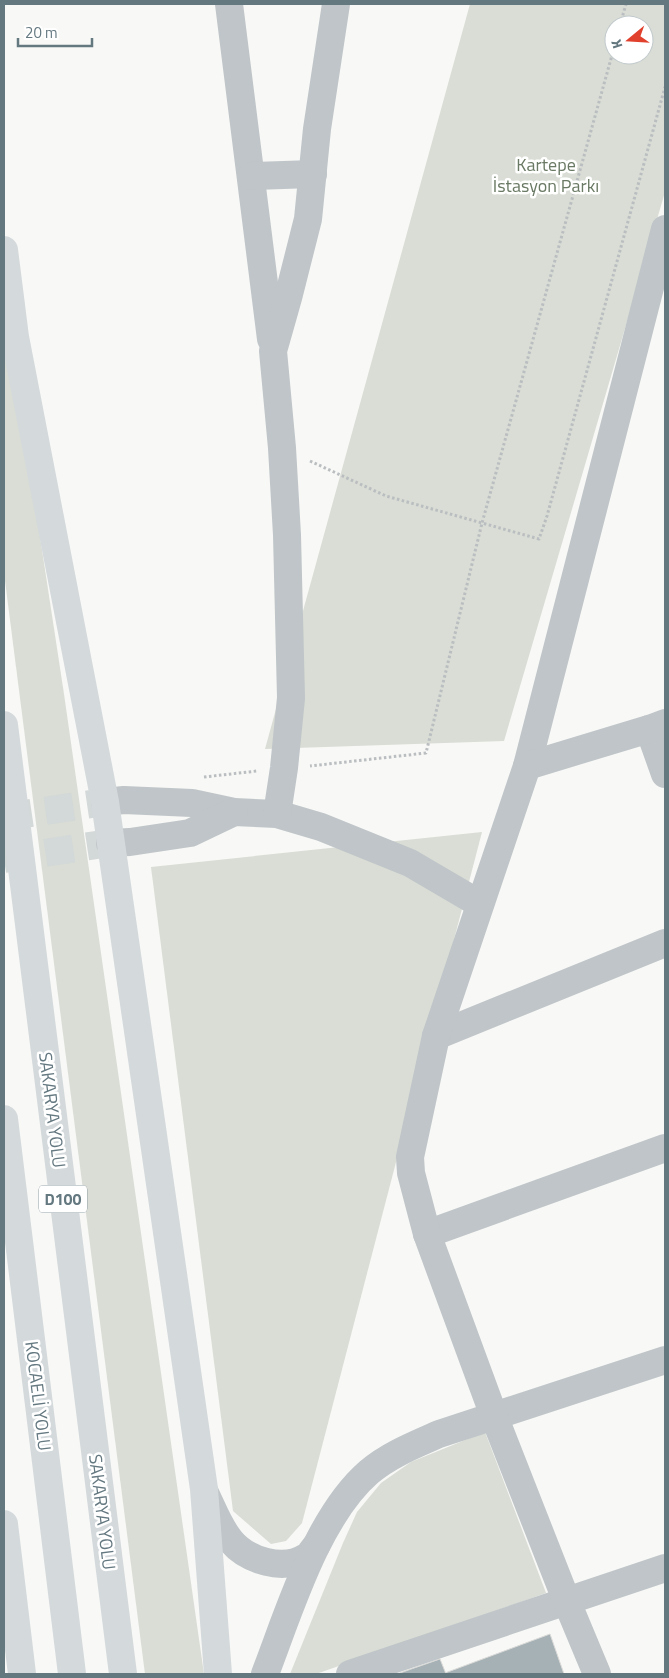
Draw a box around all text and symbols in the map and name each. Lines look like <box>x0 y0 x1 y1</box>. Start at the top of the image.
scale bar <box>18 15 91 47</box>
north arrow <box>604 15 654 65</box>
text: 20 m <box>25 21 58 44</box>
text: K <box>605 36 627 51</box>
park label: Kartepe İstasyon Parkı <box>493 151 599 199</box>
street label: SAKARYA YOLU <box>32 1050 73 1169</box>
road number: D100 <box>39 1186 87 1212</box>
street label: KOCAELİ YOLU <box>18 1340 59 1452</box>
street label: SAKARYA YOLU <box>82 1452 123 1571</box>

